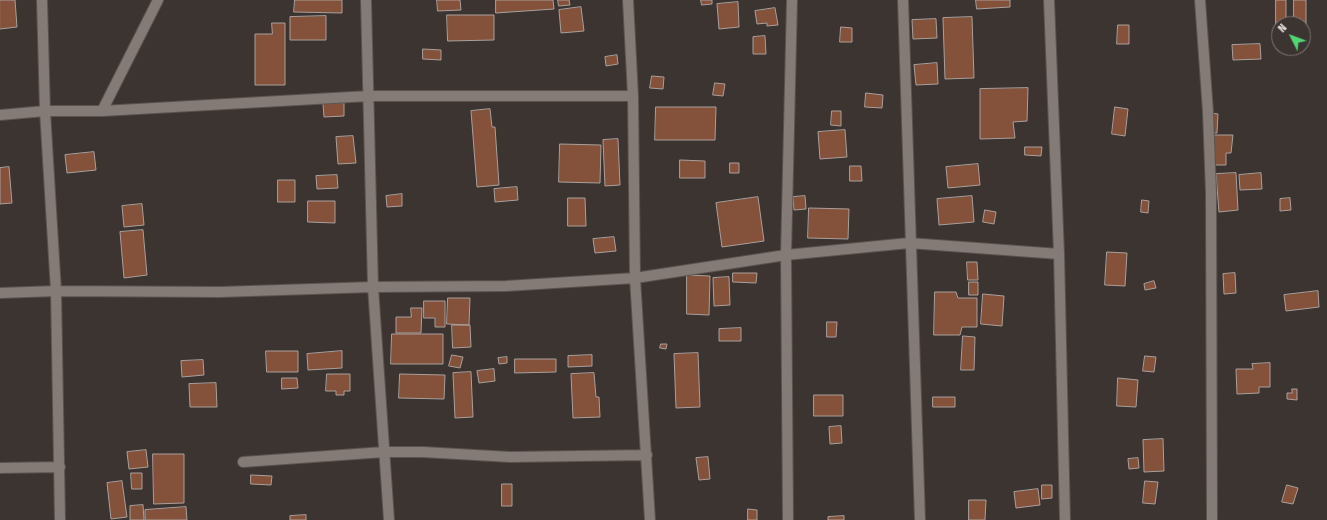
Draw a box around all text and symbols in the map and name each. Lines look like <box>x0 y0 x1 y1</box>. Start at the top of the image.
north arrow <box>1271 16 1311 56</box>
text: N <box>1275 22 1289 35</box>

